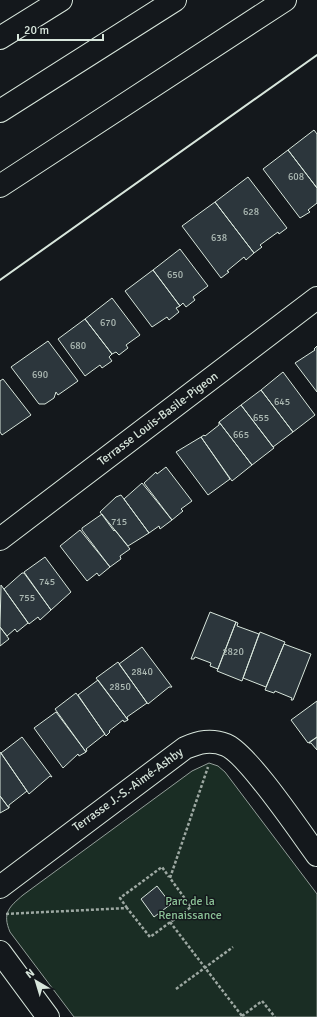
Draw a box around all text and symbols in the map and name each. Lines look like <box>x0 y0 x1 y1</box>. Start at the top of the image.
scale bar <box>18 16 103 42</box>
text: 20 m <box>24 23 49 38</box>
house number: 608 <box>288 171 304 183</box>
house number: 628 <box>243 206 259 218</box>
house number: 638 <box>211 232 227 244</box>
house number: 650 <box>167 269 183 281</box>
house number: 670 <box>100 317 116 329</box>
house number: 680 <box>70 340 86 352</box>
house number: 690 <box>32 369 48 381</box>
street label: Terrasse Louis-Basile-Pigeon <box>95 369 221 469</box>
house number: 645 <box>274 396 290 408</box>
house number: 655 <box>253 412 269 424</box>
house number: 665 <box>233 429 249 441</box>
house number: 715 <box>111 516 127 528</box>
house number: 745 <box>39 576 55 588</box>
house number: 755 <box>19 592 35 604</box>
house number: 2820 <box>222 646 244 658</box>
house number: 2840 <box>131 666 153 678</box>
house number: 2850 <box>109 681 131 693</box>
street label: Terrasse J.-S.-Aimé-Ashby <box>70 745 186 835</box>
park label: Parc de la Renaissance <box>158 894 222 923</box>
north arrow <box>16 961 56 1001</box>
text: N <box>23 966 37 981</box>

